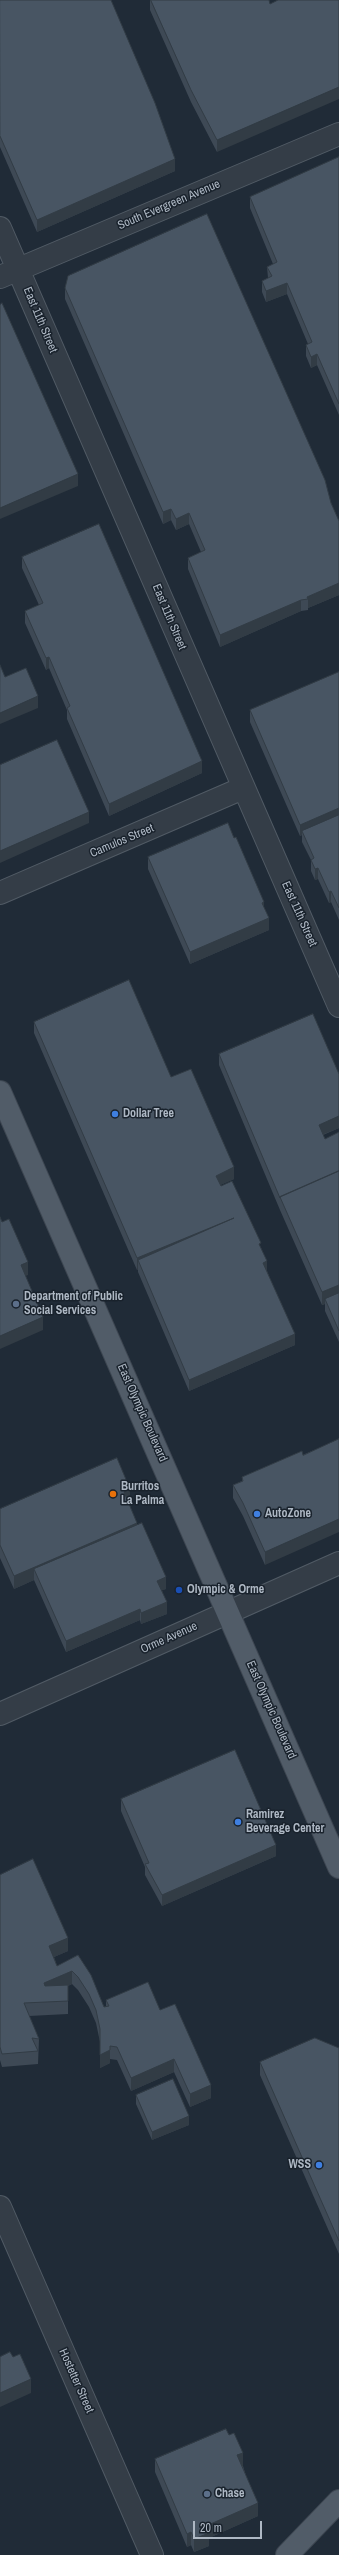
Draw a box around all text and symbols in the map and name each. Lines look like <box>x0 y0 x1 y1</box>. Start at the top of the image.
street label: South Evergreen Avenue <box>116 177 222 233</box>
street label: East 11th Street <box>20 285 60 355</box>
street label: East 11th Street <box>149 582 189 652</box>
street label: Camulos Street <box>88 821 156 861</box>
street label: East 11th Street <box>278 879 320 949</box>
place label: Dollar Tree <box>123 1107 174 1121</box>
marker: Dollar Tree <box>110 1109 120 1119</box>
place label: Department of Public Social Services <box>24 1290 123 1318</box>
marker: Department of Public Social Services <box>11 1299 21 1309</box>
street label: East Olympic Boulevard <box>114 1362 170 1464</box>
place label: Burritos La Palma <box>121 1480 164 1508</box>
marker: Burritos La Palma <box>108 1489 118 1499</box>
place label: AutoZone <box>265 1507 311 1521</box>
marker: AutoZone <box>252 1509 262 1519</box>
place label: Olympic & Orme <box>187 1583 264 1597</box>
marker: Olympic & Orme <box>174 1585 184 1595</box>
street label: Orme Avenue <box>138 1619 200 1657</box>
street label: East Olympic Boulevard <box>243 1659 299 1761</box>
place label: Ramirez Beverage Center <box>246 1808 324 1836</box>
marker: Ramirez Beverage Center <box>233 1817 243 1827</box>
place label: WSS <box>289 2158 311 2172</box>
marker: WSS <box>314 2160 324 2170</box>
street label: Hostetter Street <box>55 2347 97 2415</box>
place label: Chase <box>215 2487 245 2501</box>
marker: Chase <box>202 2489 212 2499</box>
scale bar <box>195 2513 264 2539</box>
text: 20 m <box>200 2520 222 2536</box>

